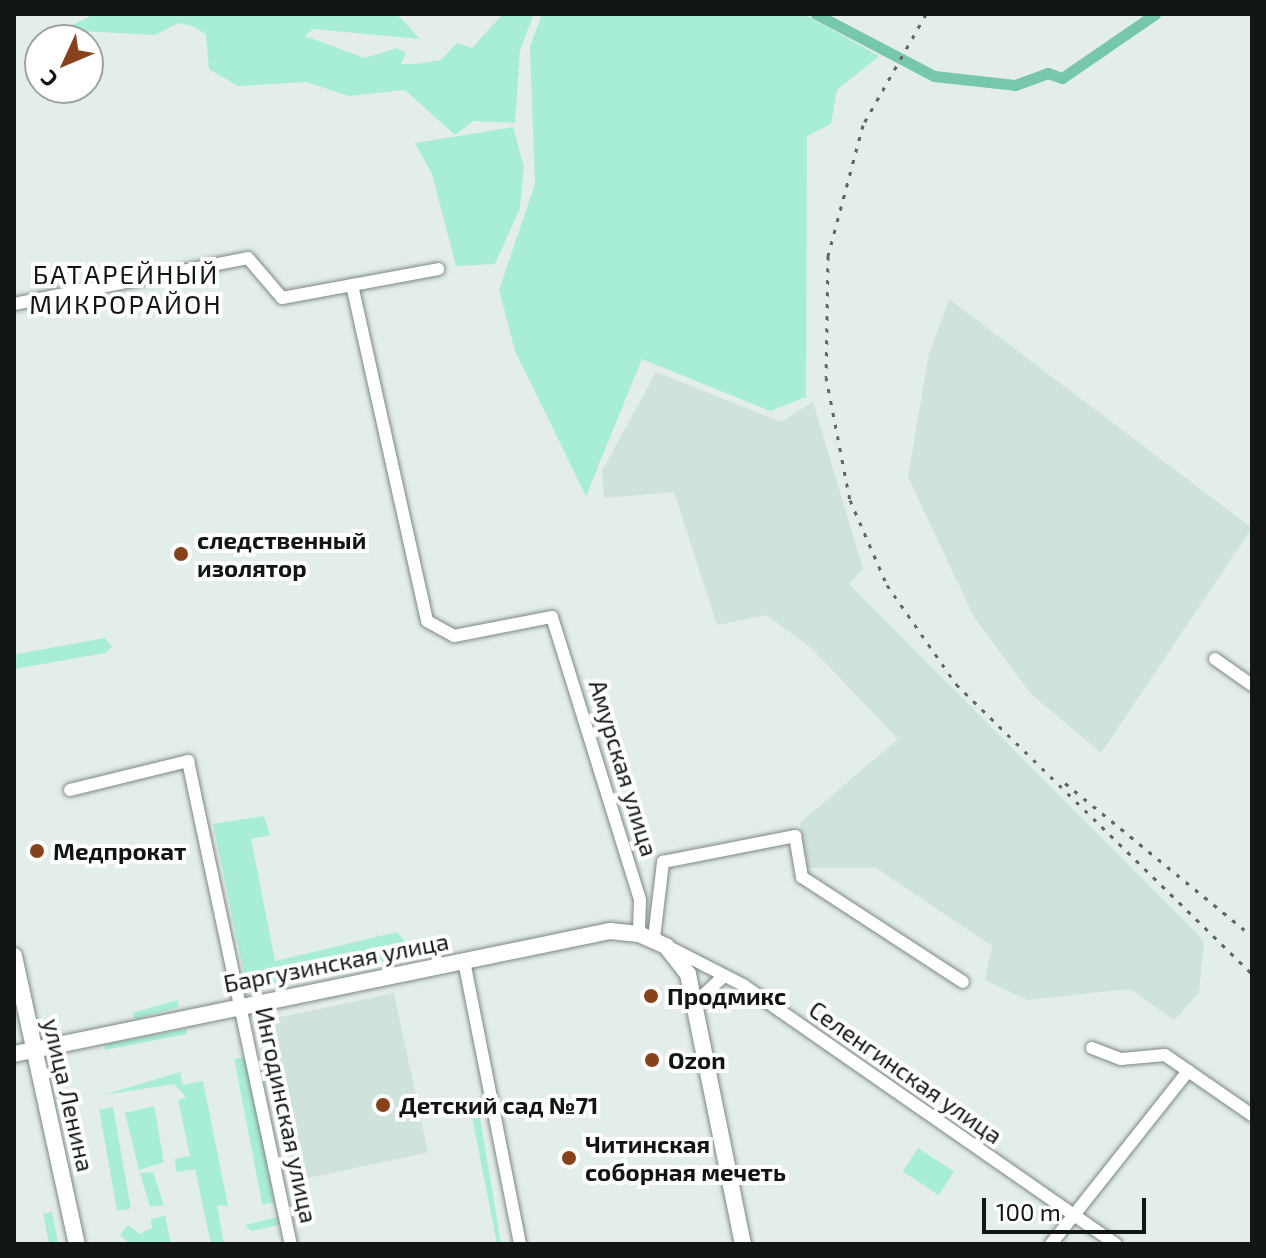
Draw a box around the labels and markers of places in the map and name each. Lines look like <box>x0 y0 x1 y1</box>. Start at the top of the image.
place label: следственный изолятор <box>197 526 366 582</box>
marker: следственный изолятор <box>172 545 190 563</box>
place label: Медпрокат <box>53 837 186 865</box>
marker: Медпрокат <box>28 842 46 860</box>
place label: Продмикс <box>667 982 786 1010</box>
marker: Продмикс <box>642 987 660 1005</box>
place label: Ozon <box>668 1046 726 1074</box>
marker: Ozon <box>643 1051 661 1069</box>
place label: Детский сад №71 <box>399 1091 598 1119</box>
marker: Детский сад №71 <box>374 1096 392 1114</box>
place label: Читинская соборная мечеть <box>585 1130 786 1186</box>
marker: Читинская соборная мечеть <box>560 1149 578 1167</box>

